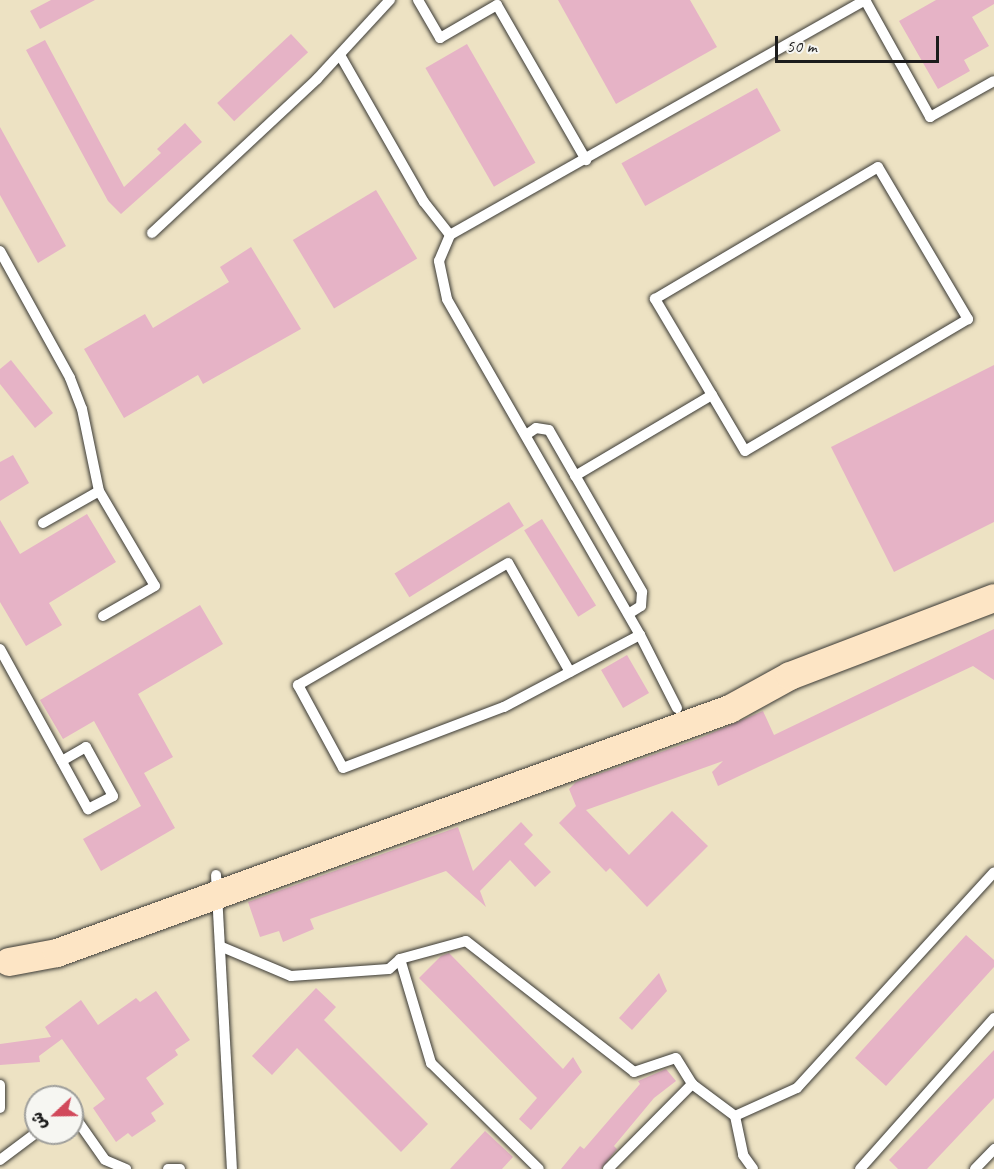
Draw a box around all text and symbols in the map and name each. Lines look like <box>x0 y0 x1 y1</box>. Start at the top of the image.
scale bar <box>778 24 942 62</box>
text: 50 m <box>786 35 817 57</box>
north arrow <box>24 1085 84 1145</box>
text: ش <box>27 1109 52 1133</box>

